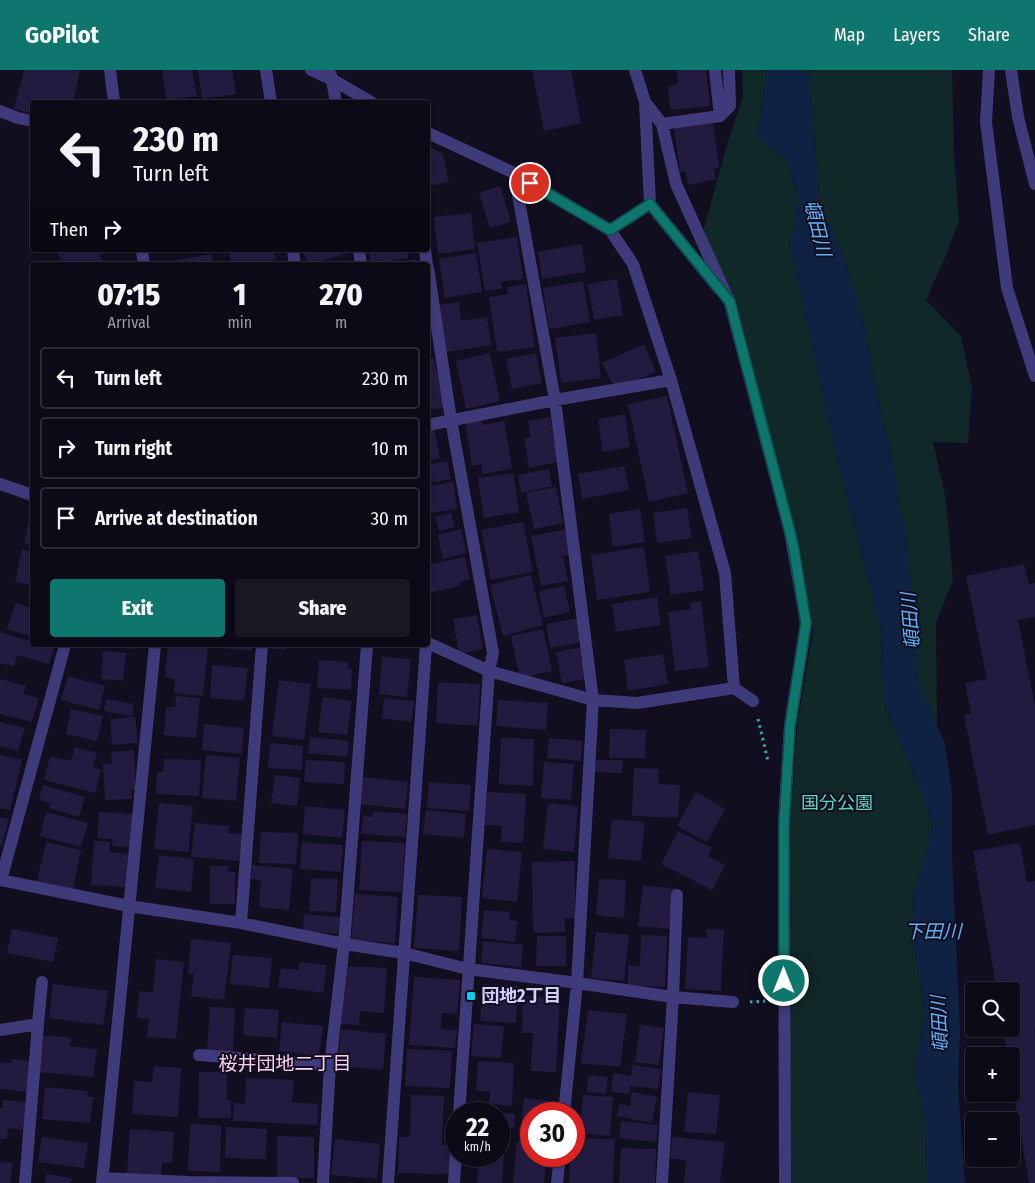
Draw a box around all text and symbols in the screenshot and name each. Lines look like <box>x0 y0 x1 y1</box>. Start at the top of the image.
text: GoPilot <box>25 21 99 49</box>
text: Map <box>834 24 865 46</box>
text: Layers <box>893 24 940 46</box>
text: Share <box>968 24 1010 46</box>
text: 230 m <box>133 118 219 160</box>
icon: left <box>50 120 115 185</box>
text: Turn left <box>133 160 209 187</box>
pin <box>509 162 551 204</box>
icon: arrive <box>516 169 544 197</box>
water label: 頓田川 <box>799 198 836 260</box>
icon: right <box>98 215 126 243</box>
text: Then <box>50 218 88 241</box>
text: 07:15 <box>97 277 160 313</box>
text: 1 <box>233 277 246 313</box>
text: 270 <box>319 277 363 313</box>
text: Arrival <box>108 313 150 332</box>
text: min <box>227 313 252 332</box>
text: m <box>335 313 347 332</box>
icon: left <box>52 364 80 392</box>
text: Turn left <box>95 367 162 390</box>
text: 230 m <box>362 367 408 390</box>
icon: right <box>52 434 80 462</box>
text: Turn right <box>95 437 172 460</box>
text: 10 m <box>372 437 408 460</box>
icon: arrive <box>52 504 80 532</box>
text: Arrive at destination <box>95 507 258 530</box>
text: 30 m <box>370 507 408 530</box>
button: Exit <box>50 579 225 637</box>
button: Share <box>235 579 410 637</box>
water label: 頓田川 <box>896 590 924 650</box>
park label: 国分公園 <box>801 792 873 814</box>
water label: 下田川 <box>904 920 963 943</box>
position arrow <box>757 954 809 1006</box>
map controls <box>965 982 1020 1167</box>
button: search <box>965 982 1020 1037</box>
place label: 団地2丁目 <box>481 985 561 1007</box>
marker: 団地2丁目 <box>465 990 477 1002</box>
water label: 頓田川 <box>926 993 952 1053</box>
button: + <box>965 1047 1020 1102</box>
district label: 桜井団地二丁目 <box>218 1052 352 1075</box>
speed limit sign: 30 <box>520 1102 585 1167</box>
button: − <box>965 1112 1020 1167</box>
text: 22 <box>466 1113 489 1143</box>
text: km/h <box>464 1140 491 1154</box>

